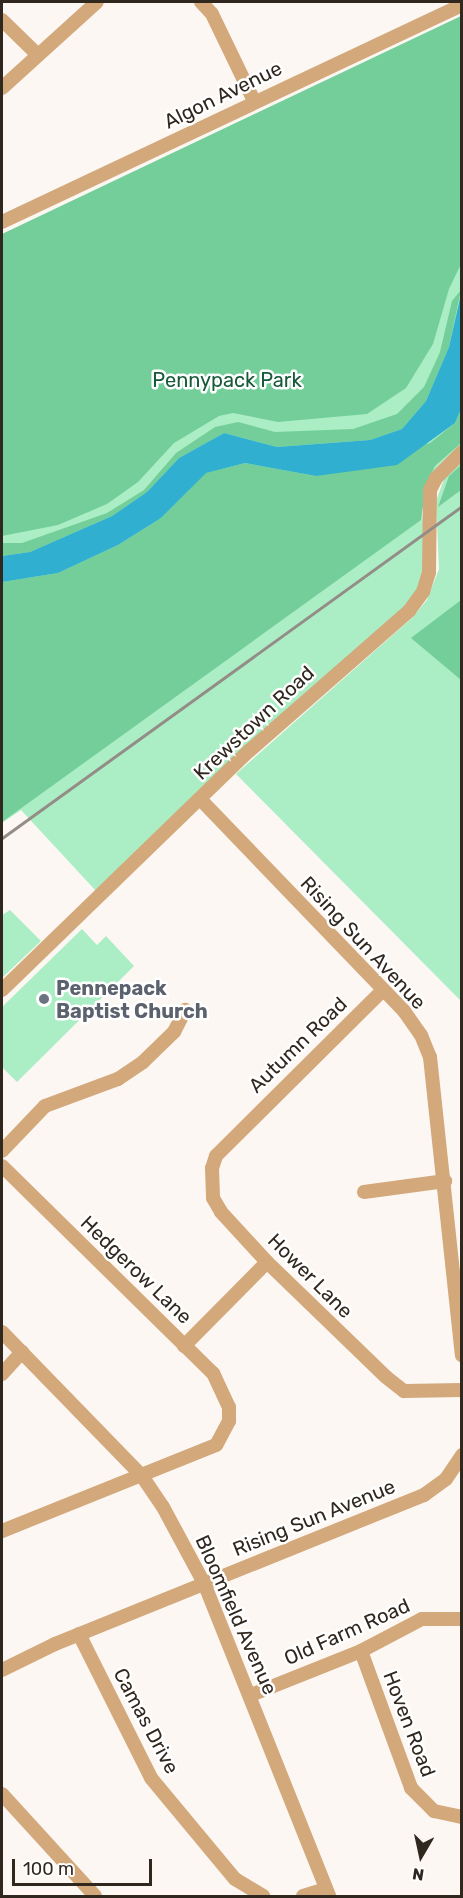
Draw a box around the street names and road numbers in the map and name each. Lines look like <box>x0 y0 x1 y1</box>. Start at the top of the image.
street label: Algon Avenue <box>160 56 286 134</box>
street label: Krewstown Road <box>189 661 319 785</box>
street label: Rising Sun Avenue <box>295 871 431 1015</box>
street label: Autumn Road <box>244 992 352 1098</box>
street label: Hedgerow Lane <box>75 1211 197 1329</box>
street label: Hower Lane <box>262 1228 358 1324</box>
street label: Rising Sun Avenue <box>229 1474 399 1562</box>
street label: Bloomfield Avenue <box>190 1531 282 1699</box>
street label: Old Farm Road <box>280 1594 414 1670</box>
street label: Camas Drive <box>108 1664 184 1778</box>
street label: Hoven Road <box>378 1668 440 1780</box>

